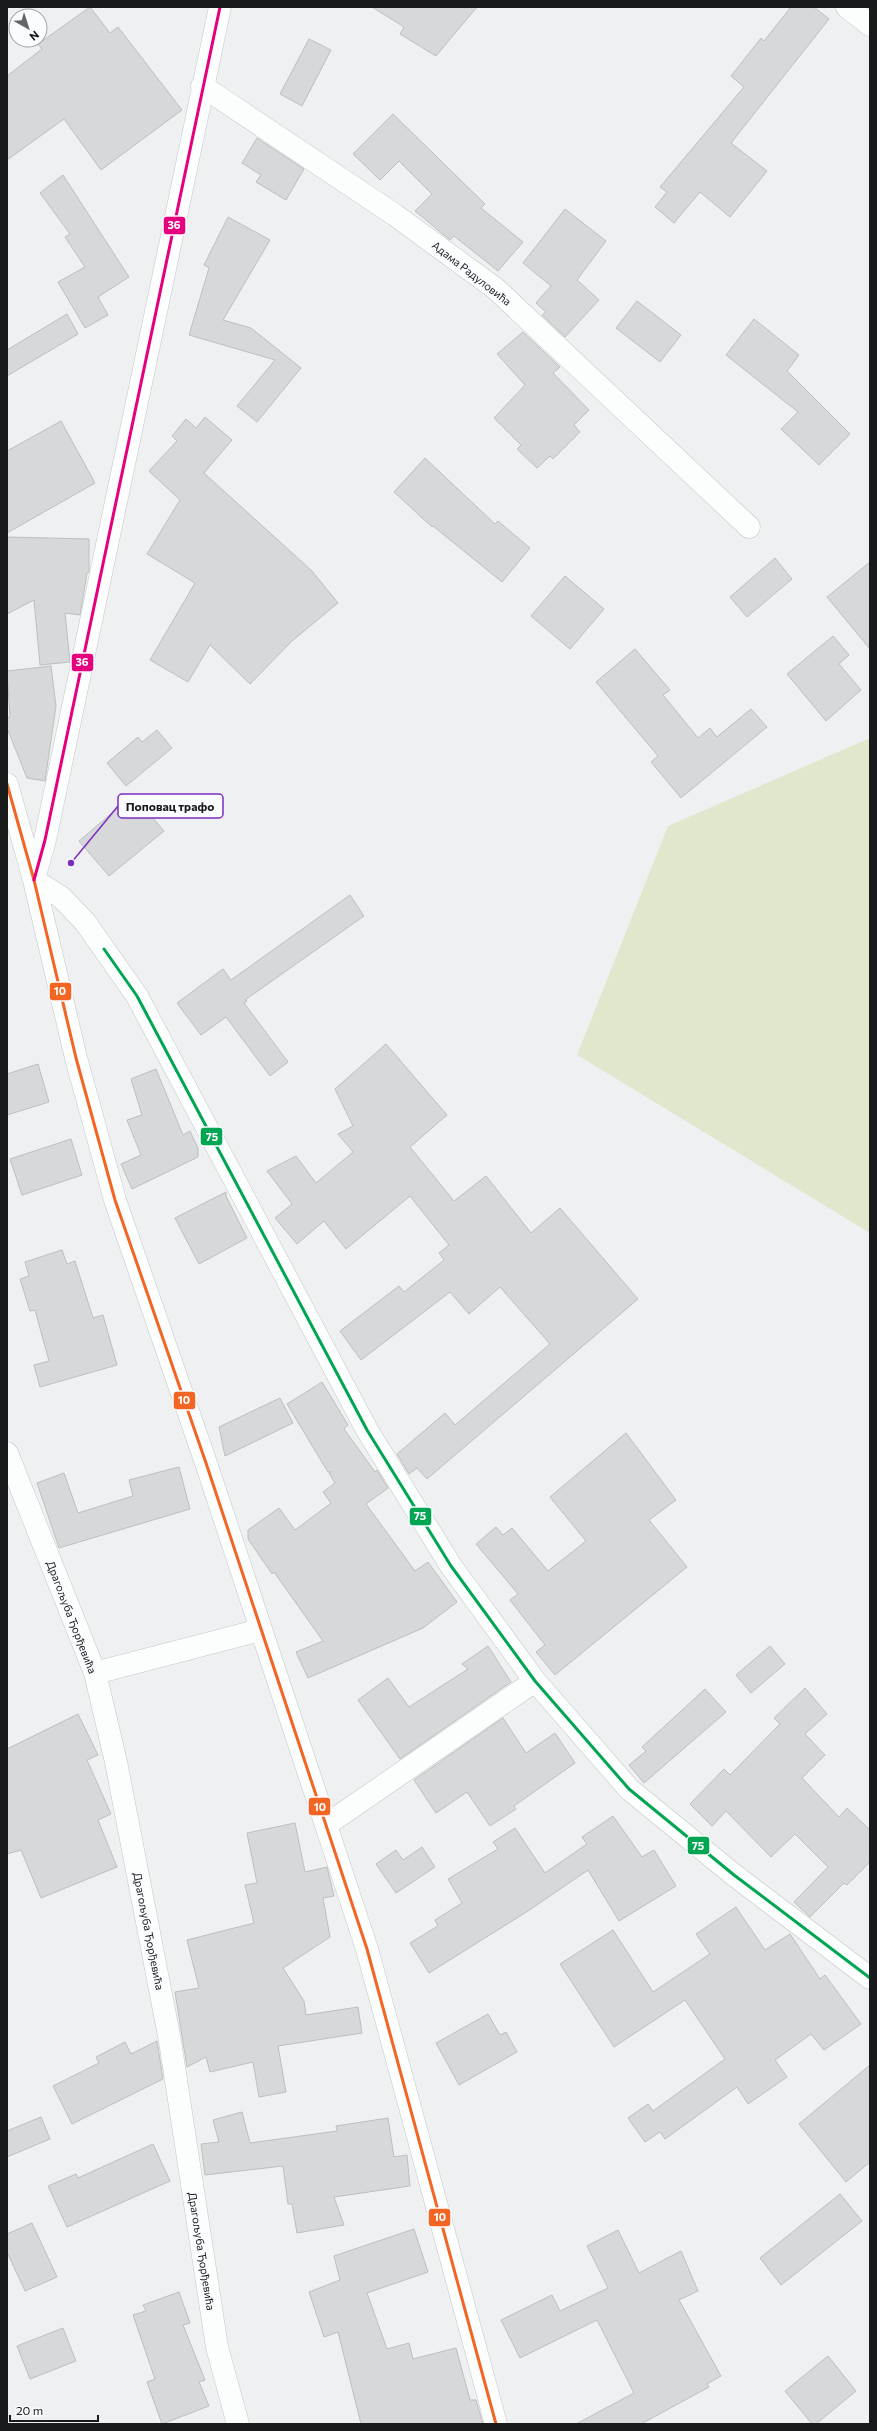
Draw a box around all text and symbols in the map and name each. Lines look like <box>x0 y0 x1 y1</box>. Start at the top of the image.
north arrow <box>8 8 48 48</box>
text: N <box>27 29 42 44</box>
line badge: 36 <box>163 216 186 235</box>
text: 36 <box>167 218 181 231</box>
street label: Адама Радуловића <box>430 238 514 308</box>
line badge: 36 <box>71 653 94 672</box>
text: 36 <box>75 655 89 668</box>
callout: Поповац трафо <box>118 794 223 818</box>
text: Поповац трафо <box>126 799 214 813</box>
line badge: 10 <box>49 982 72 1001</box>
text: 10 <box>54 984 66 997</box>
line badge: 75 <box>200 1127 223 1146</box>
text: 75 <box>206 1130 218 1143</box>
line badge: 10 <box>173 1391 196 1410</box>
text: 10 <box>178 1393 190 1406</box>
line badge: 75 <box>409 1507 432 1526</box>
text: 75 <box>414 1509 426 1522</box>
street label: Драгољуба Ђорђевића <box>44 1559 100 1675</box>
line badge: 10 <box>308 1797 331 1816</box>
text: 10 <box>314 1800 326 1813</box>
line badge: 75 <box>687 1836 710 1855</box>
text: 75 <box>692 1839 704 1852</box>
street label: Драгољуба Ђорђевића <box>131 1871 167 1991</box>
street label: Драгољуба Ђорђевића <box>186 2191 218 2311</box>
line badge: 10 <box>428 2208 451 2227</box>
text: 10 <box>434 2210 446 2223</box>
scale bar <box>10 2397 98 2423</box>
text: 20 m <box>16 2403 43 2417</box>

